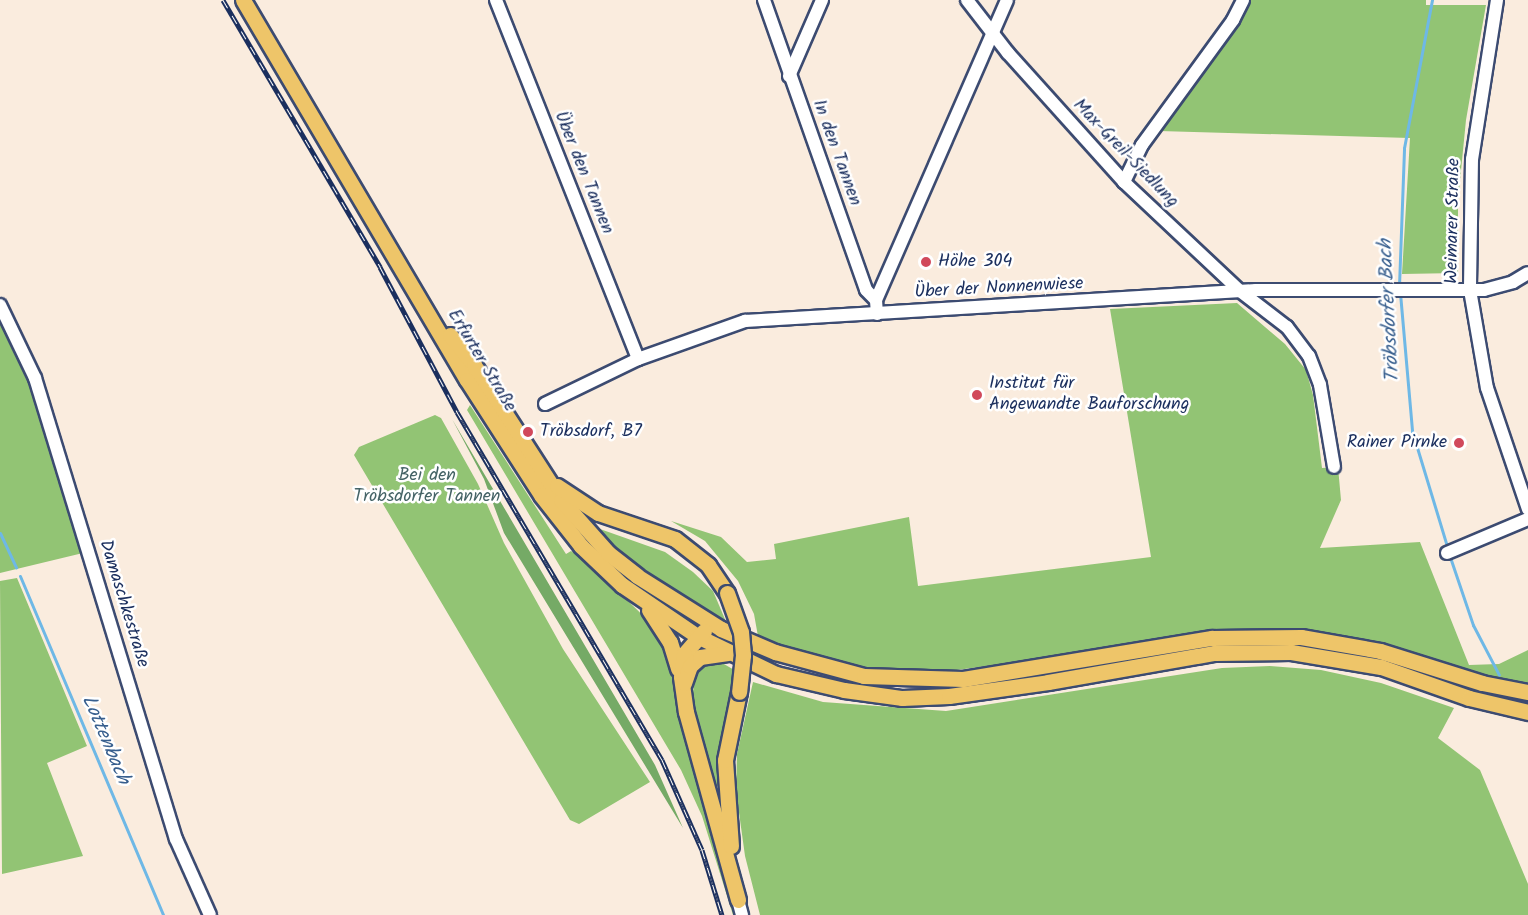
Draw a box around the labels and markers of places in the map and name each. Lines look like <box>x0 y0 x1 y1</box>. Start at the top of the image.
place label: Höhe 304 <box>938 251 1012 273</box>
marker: Höhe 304 <box>919 255 933 269</box>
place label: Institut für Angewandte Bauforschung <box>989 374 1189 416</box>
marker: Institut für Angewandte Bauforschung <box>970 388 984 402</box>
place label: Tröbsdorf, B7 <box>540 421 642 443</box>
marker: Tröbsdorf, B7 <box>521 425 535 439</box>
place label: Rainer Pirnke <box>1347 432 1447 454</box>
marker: Rainer Pirnke <box>1452 436 1466 450</box>

